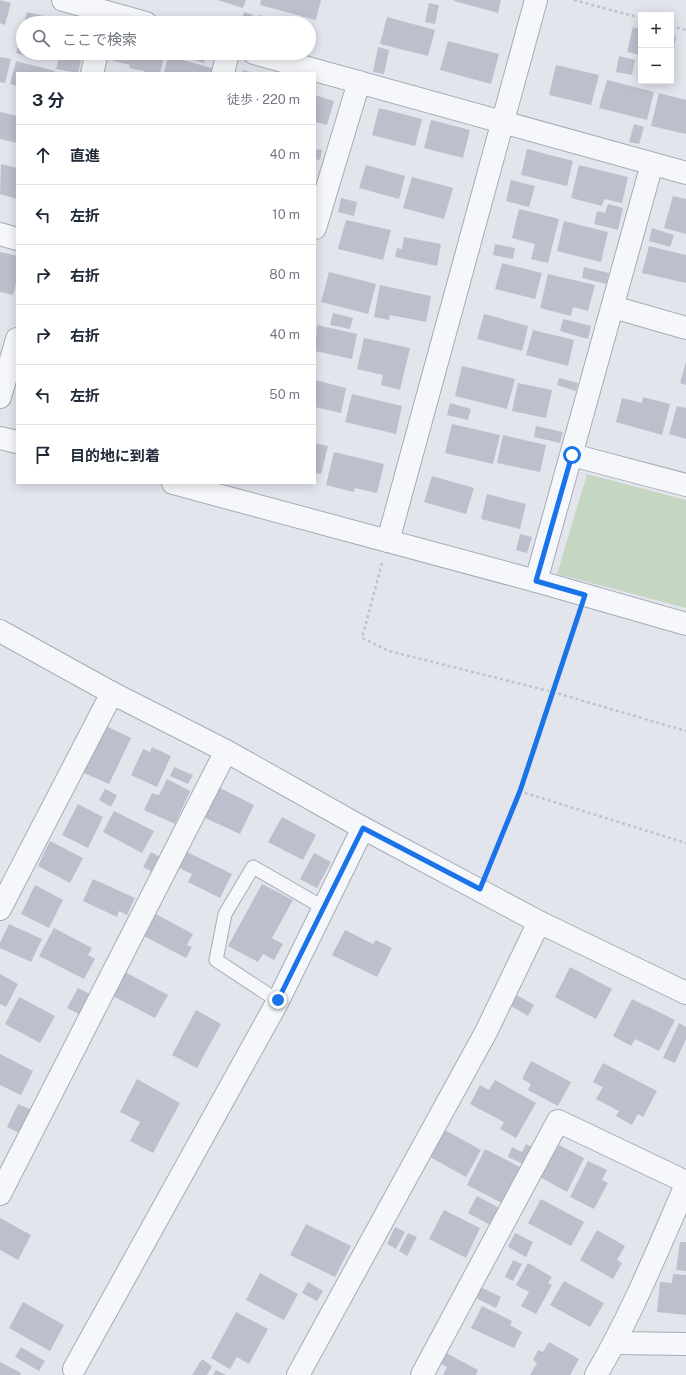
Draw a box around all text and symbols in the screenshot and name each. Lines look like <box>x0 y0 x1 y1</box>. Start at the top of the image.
map controls <box>638 12 674 84</box>
button: + <box>638 12 674 48</box>
search box <box>16 16 316 60</box>
icon: search <box>30 27 52 49</box>
text: ここで検索 <box>62 31 137 48</box>
button: − <box>638 48 674 84</box>
text: 3 分 <box>32 90 64 110</box>
text: 徒歩 · 220 m <box>227 92 300 107</box>
icon: ahead <box>32 144 54 166</box>
text: 直進 <box>70 147 100 164</box>
text: 40 m <box>269 147 300 162</box>
icon: left <box>32 204 54 226</box>
text: 左折 <box>70 207 100 224</box>
text: 10 m <box>272 207 300 222</box>
icon: right <box>32 264 54 286</box>
text: 右折 <box>70 267 100 284</box>
text: 80 m <box>269 267 300 282</box>
icon: right <box>32 324 54 346</box>
text: 右折 <box>70 327 100 344</box>
text: 40 m <box>269 327 300 342</box>
icon: left <box>32 384 54 406</box>
text: 左折 <box>70 387 100 404</box>
text: 50 m <box>269 387 300 402</box>
icon: arrive <box>32 444 54 466</box>
route start <box>563 446 581 464</box>
text: 目的地に到着 <box>70 447 160 464</box>
route end <box>269 991 287 1009</box>

